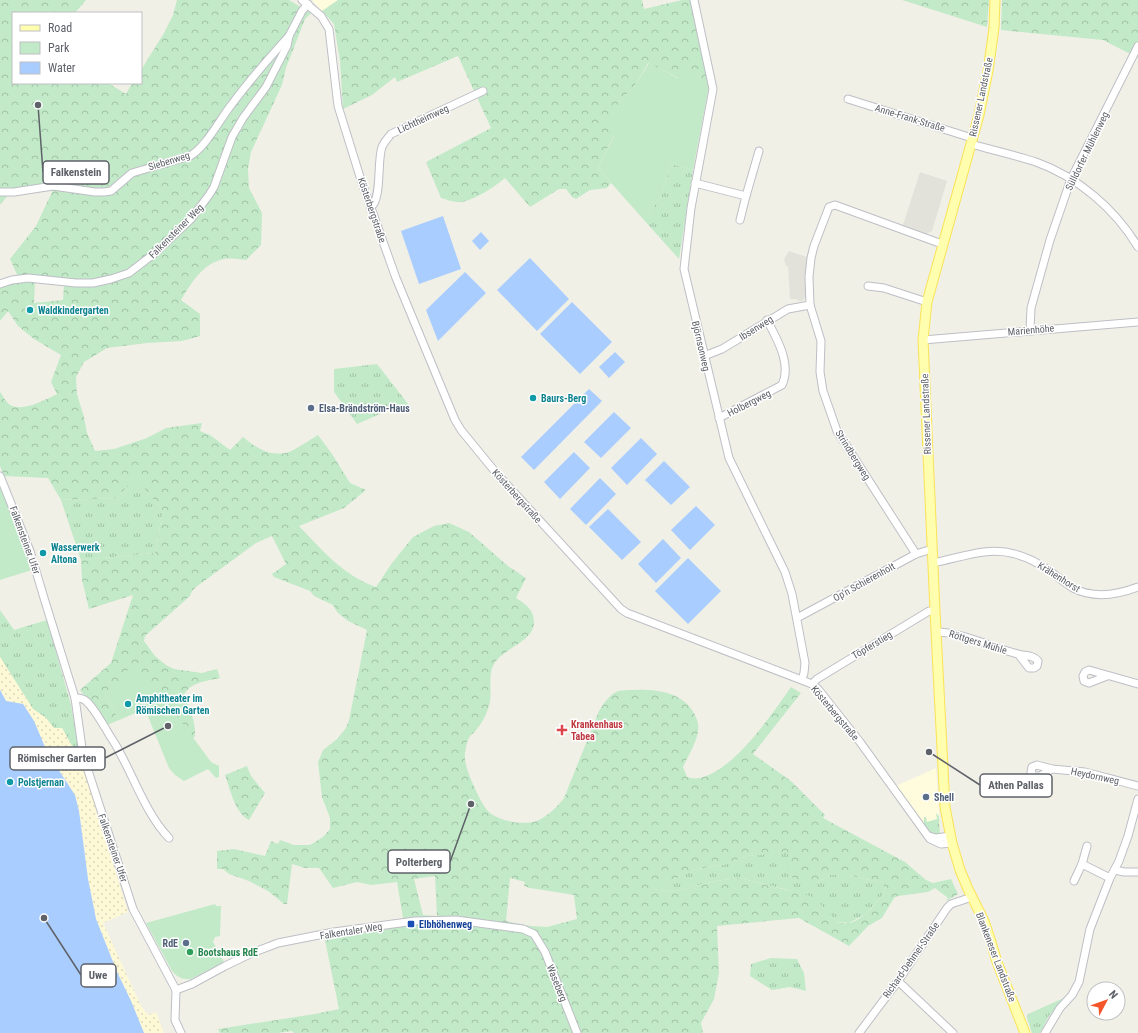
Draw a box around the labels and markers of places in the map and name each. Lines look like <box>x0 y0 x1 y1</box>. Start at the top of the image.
callout: Falkenstein <box>43 161 109 184</box>
marker: Waldkindergarten <box>25 305 35 315</box>
place label: Waldkindergarten <box>38 305 109 316</box>
marker: Baurs-Berg <box>528 393 538 403</box>
place label: Baurs-Berg <box>541 393 586 404</box>
marker: Elsa-Brändström-Haus <box>306 403 316 413</box>
place label: Elsa-Brändström-Haus <box>319 403 410 414</box>
place label: Wasserwerk Altona <box>51 542 100 565</box>
marker: Wasserwerk Altona <box>38 548 48 558</box>
place label: Amphitheater im Römischen Garten <box>136 693 209 716</box>
marker: Amphitheater im Römischen Garten <box>123 699 133 709</box>
place label: Krankenhaus Tabea <box>571 719 623 742</box>
marker: Krankenhaus Tabea <box>556 724 568 736</box>
callout: Römischer Garten <box>10 747 105 770</box>
callout: Athen Pallas <box>980 774 1052 797</box>
marker: Polstjernan <box>5 777 15 787</box>
place label: Polstjernan <box>18 777 64 788</box>
marker: Shell <box>921 792 931 802</box>
place label: Shell <box>934 792 954 803</box>
callout: Polterberg <box>388 850 450 873</box>
marker: Elbhöhenweg <box>406 919 416 929</box>
place label: Elbhöhenweg <box>419 919 472 930</box>
place label: RdE <box>163 938 178 949</box>
marker: RdE <box>181 938 191 948</box>
marker: Bootshaus RdE <box>185 947 195 957</box>
place label: Bootshaus RdE <box>198 947 258 958</box>
callout: Uwe <box>81 964 116 987</box>

